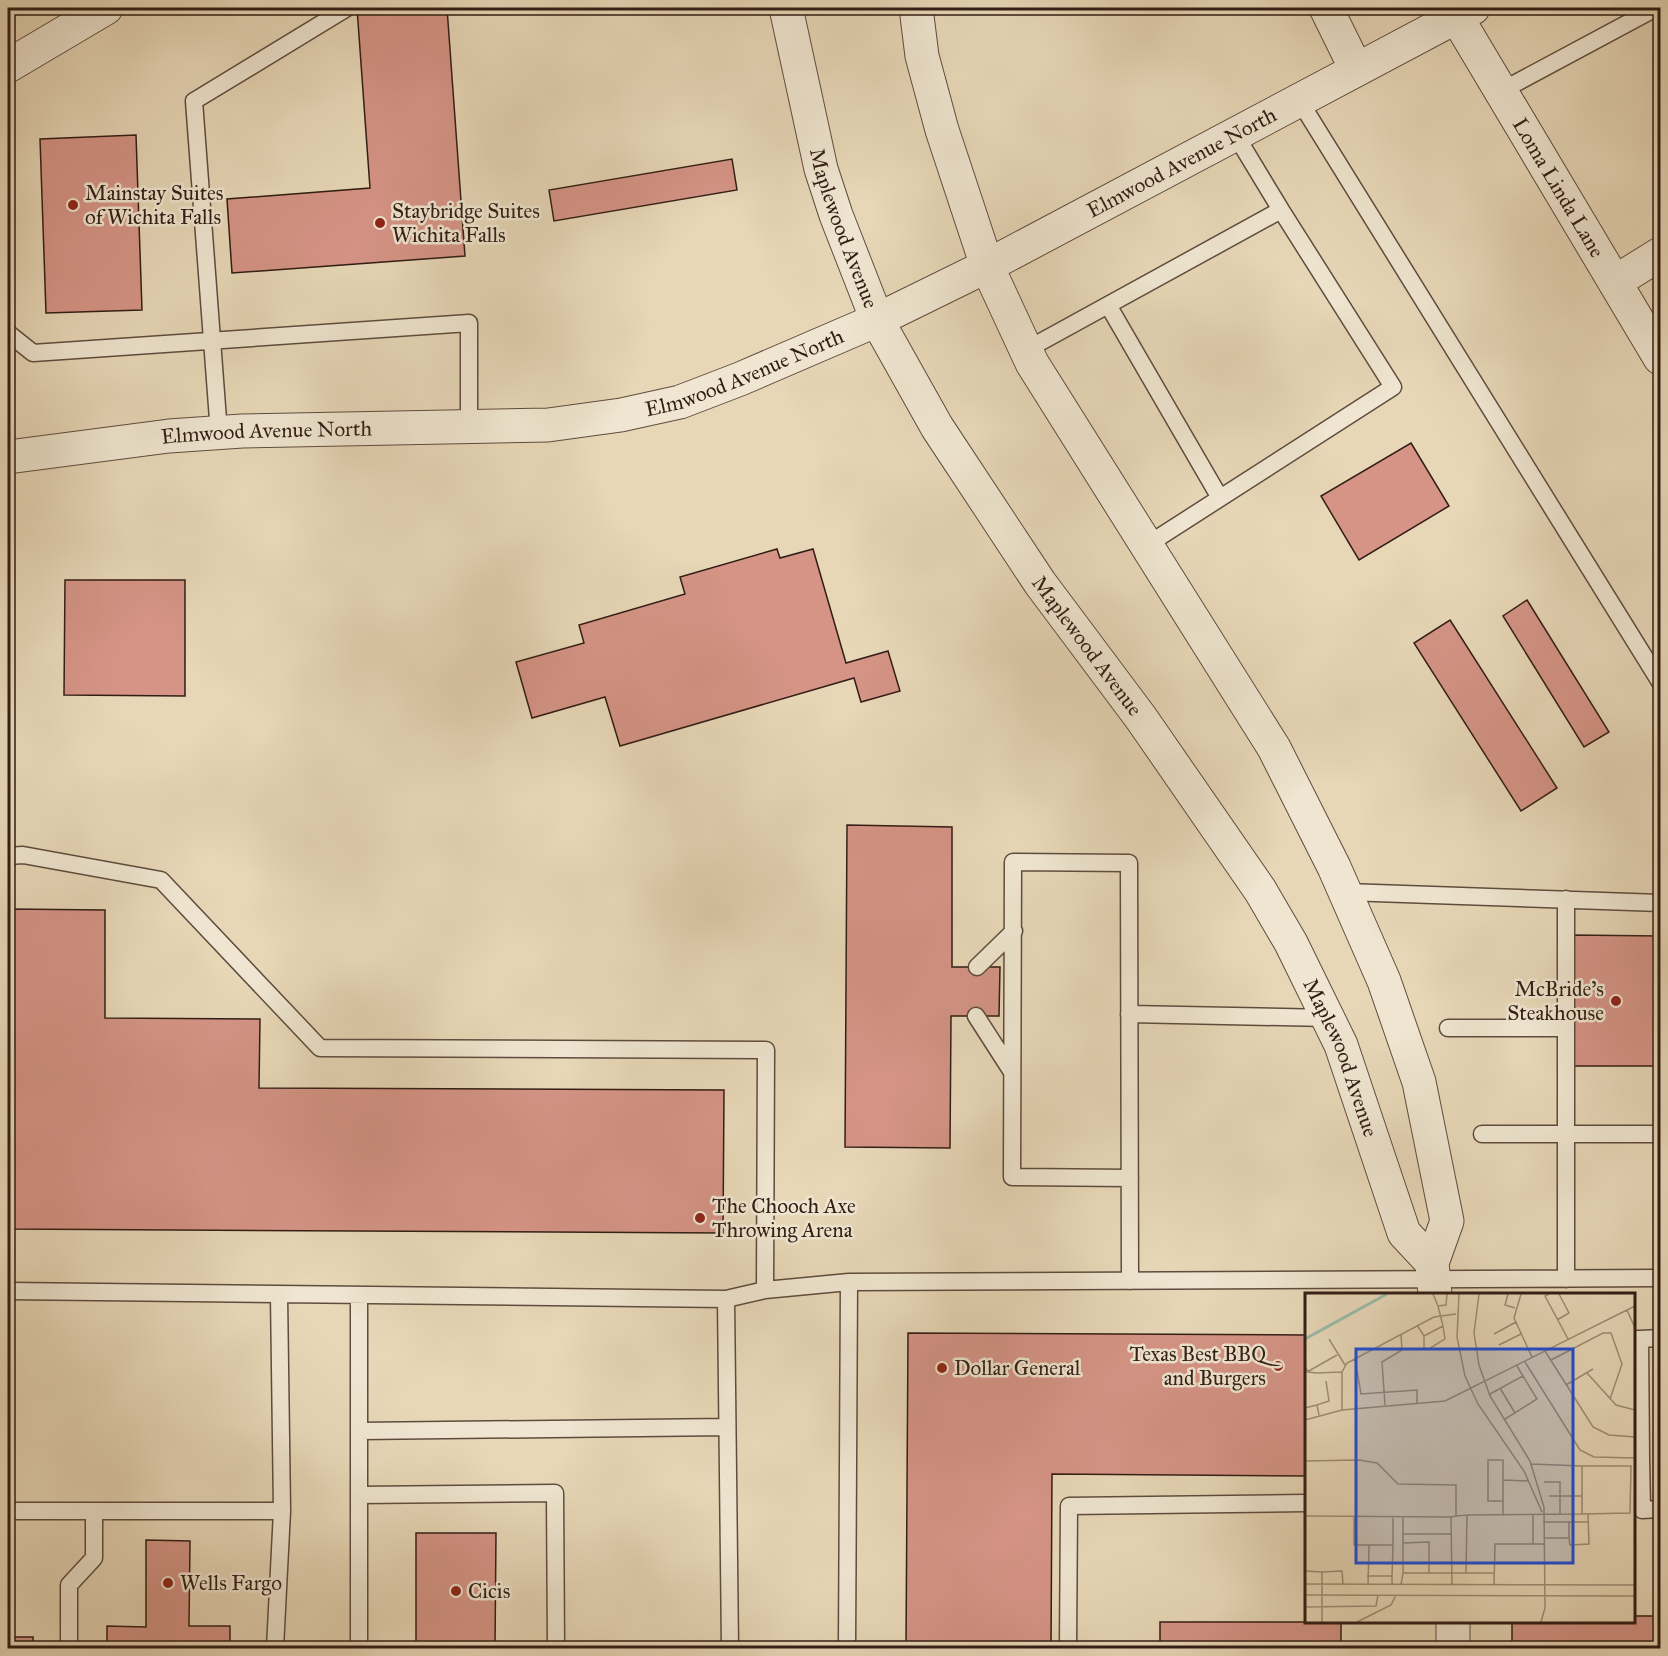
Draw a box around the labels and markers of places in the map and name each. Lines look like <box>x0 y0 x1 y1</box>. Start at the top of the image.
place label: Mainstay Suites of Wichita Falls <box>85 180 224 230</box>
marker: Mainstay Suites of Wichita Falls <box>66 198 80 212</box>
place label: Staybridge Suites Wichita Falls <box>392 198 540 248</box>
marker: Staybridge Suites Wichita Falls <box>373 216 387 230</box>
place label: McBride's Steakhouse <box>1507 976 1604 1026</box>
marker: McBride's Steakhouse <box>1609 994 1623 1008</box>
place label: The Chooch Axe Throwing Arena <box>712 1193 856 1243</box>
marker: The Chooch Axe Throwing Arena <box>693 1211 707 1225</box>
place label: Texas Best BBQ and Burgers <box>1130 1341 1281 1391</box>
place label: Dollar General <box>954 1355 1081 1381</box>
marker: Texas Best BBQ and Burgers <box>1271 1359 1285 1373</box>
marker: Dollar General <box>935 1361 949 1375</box>
place label: Wells Fargo <box>180 1570 282 1596</box>
marker: Wells Fargo <box>161 1576 175 1590</box>
place label: Cicis <box>468 1578 510 1604</box>
marker: Cicis <box>449 1584 463 1598</box>

